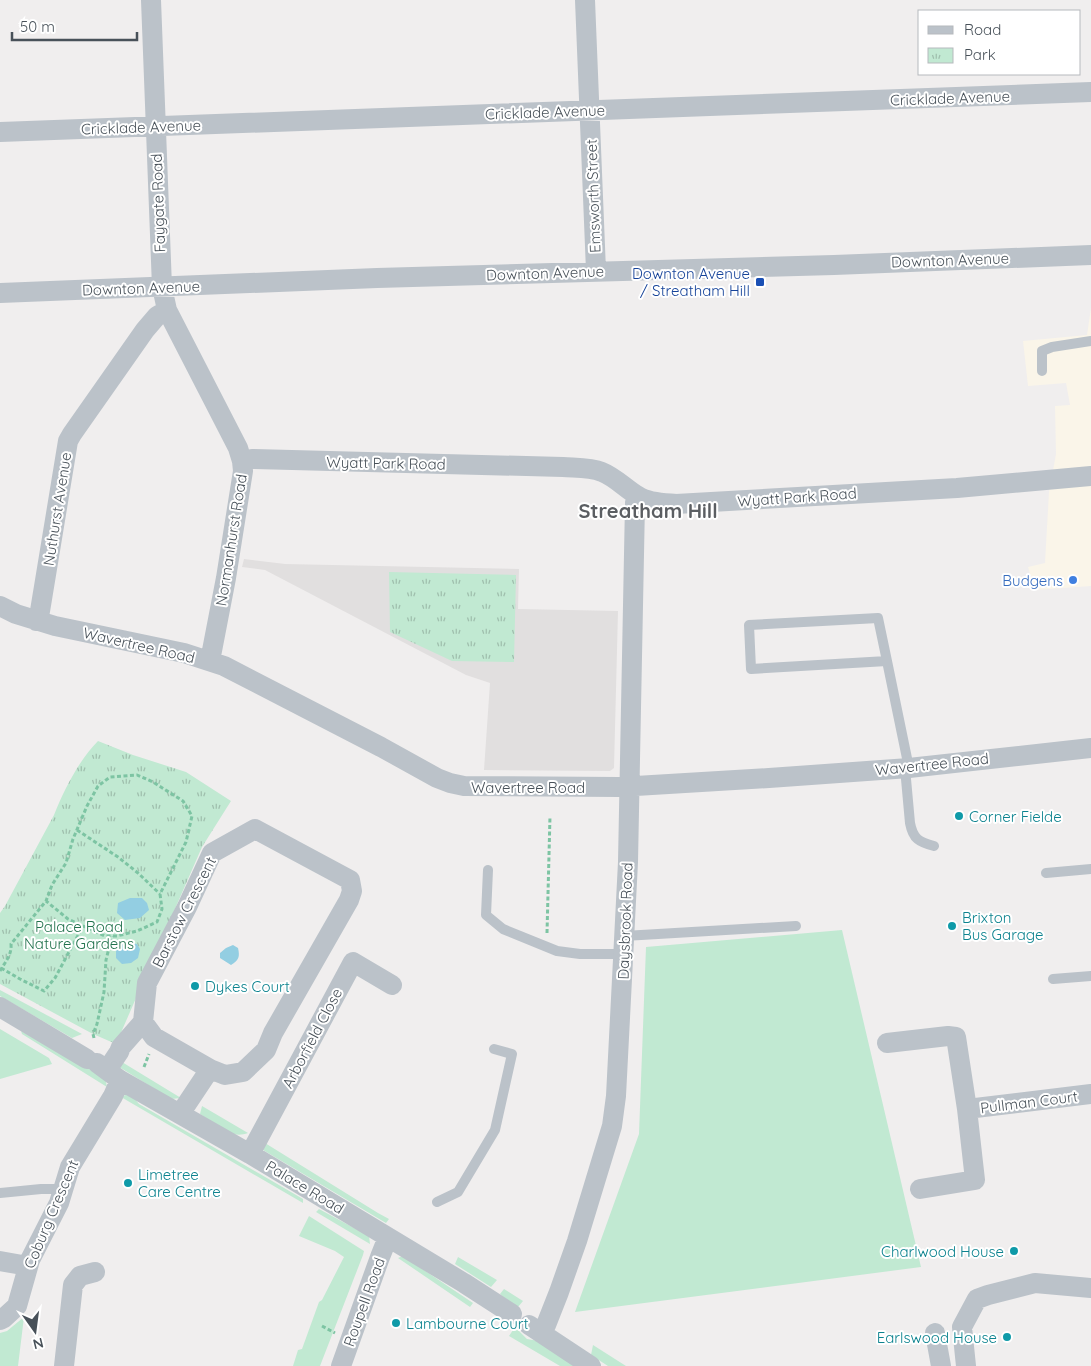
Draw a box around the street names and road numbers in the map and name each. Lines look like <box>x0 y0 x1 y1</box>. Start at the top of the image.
street label: Cricklade Avenue <box>890 86 1010 110</box>
street label: Cricklade Avenue <box>485 100 605 124</box>
street label: Cricklade Avenue <box>81 115 201 139</box>
street label: Emsworth Street <box>582 139 604 253</box>
street label: Faygate Road <box>147 153 169 253</box>
street label: Downton Avenue <box>891 248 1009 272</box>
street label: Downton Avenue <box>486 261 604 285</box>
street label: Downton Avenue <box>82 276 200 300</box>
street label: Nuthurst Avenue <box>39 451 75 567</box>
street label: Wyatt Park Road <box>326 452 446 474</box>
street label: Normanhurst Road <box>211 473 251 607</box>
street label: Wyatt Park Road <box>737 483 857 511</box>
street label: Wavertree Road <box>81 623 197 667</box>
street label: Wavertree Road <box>874 749 990 779</box>
street label: Wavertree Road <box>471 778 585 797</box>
street label: Barstow Crescent <box>148 853 220 971</box>
street label: Daysbrook Road <box>613 862 637 980</box>
street label: Arborfield Close <box>278 985 346 1091</box>
street label: Pullman Court <box>979 1087 1079 1117</box>
street label: Palace Road <box>262 1156 348 1218</box>
street label: Coburg Crescent <box>20 1157 82 1271</box>
street label: Roupell Road <box>339 1255 389 1349</box>

